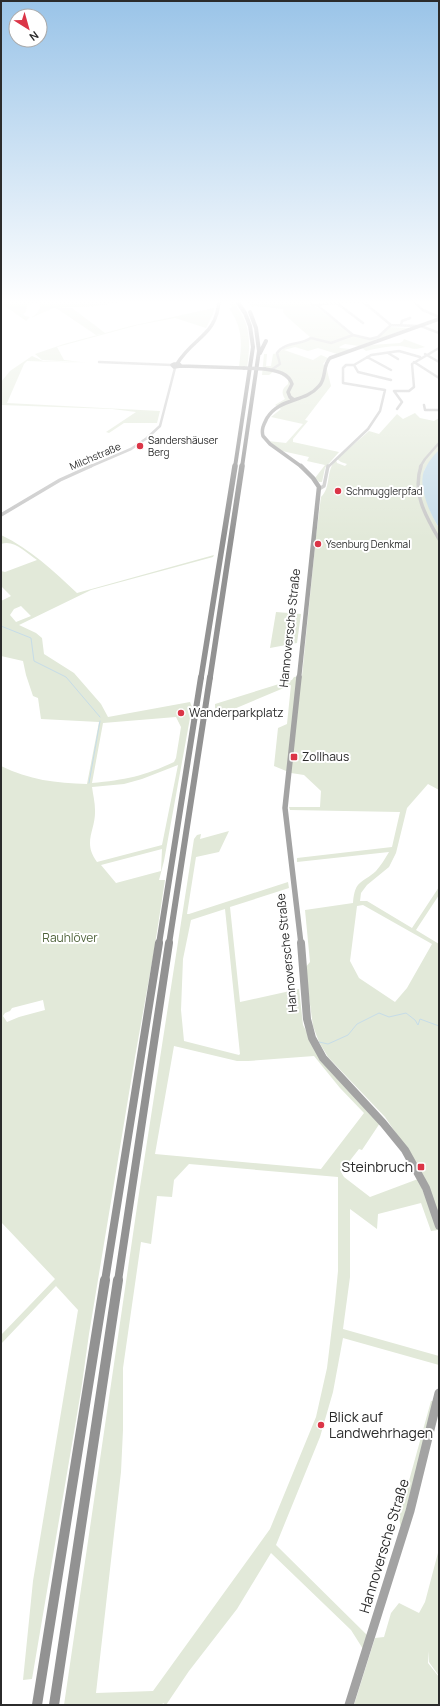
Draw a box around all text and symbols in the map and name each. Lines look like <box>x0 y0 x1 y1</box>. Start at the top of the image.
north arrow <box>8 8 48 48</box>
text: N <box>27 28 42 45</box>
place label: Sandershäuser Berg <box>148 433 219 459</box>
street label: Milchstraße <box>67 439 123 473</box>
marker: Sandershäuser Berg <box>135 441 145 451</box>
place label: Schmugglerpfad <box>346 484 423 498</box>
marker: Schmugglerpfad <box>333 486 343 496</box>
place label: Ysenburg Denkmal <box>326 537 411 551</box>
marker: Ysenburg Denkmal <box>313 539 323 549</box>
street label: Hannoversche Straße <box>275 568 304 688</box>
place label: Wanderparkplatz <box>189 704 284 721</box>
marker: Wanderparkplatz <box>176 708 186 718</box>
place label: Zollhaus <box>302 748 349 765</box>
marker: Zollhaus <box>289 752 299 762</box>
street label: Hannoversche Straße <box>272 893 301 1013</box>
park label: Rauhlöver <box>42 929 98 946</box>
place label: Steinbruch <box>342 1157 413 1176</box>
marker: Steinbruch <box>416 1162 426 1172</box>
place label: Blick auf Landwehrhagen <box>329 1407 433 1442</box>
marker: Blick auf Landwehrhagen <box>316 1420 326 1430</box>
street label: Hannoversche Straße <box>354 1476 413 1615</box>

